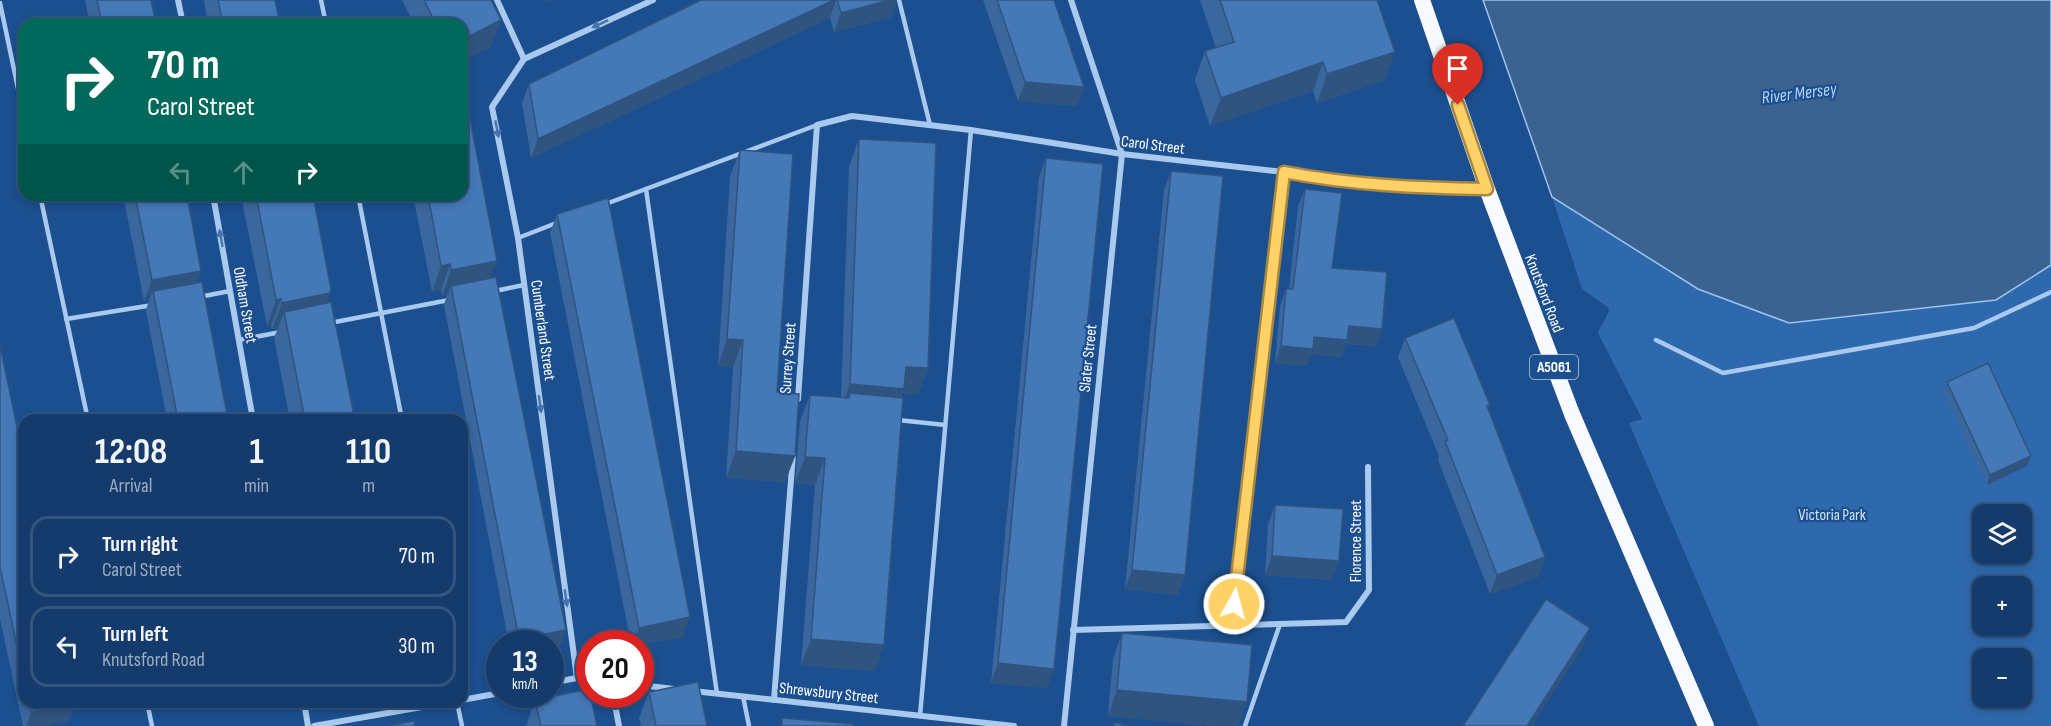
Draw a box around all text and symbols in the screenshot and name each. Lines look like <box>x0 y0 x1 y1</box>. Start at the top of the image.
one-way arrow <box>590 19 608 29</box>
text: 70 m <box>147 40 220 91</box>
icon: right <box>48 42 126 120</box>
pin <box>1432 43 1483 105</box>
icon: arrive <box>1441 52 1474 85</box>
water label: River Mersey <box>1760 78 1839 109</box>
text: Carol Street <box>147 91 255 123</box>
one-way arrow <box>493 119 502 138</box>
street label: Carol Street <box>1120 132 1186 159</box>
icon: left <box>164 156 197 189</box>
icon: ahead <box>227 156 260 189</box>
icon: right <box>290 156 323 189</box>
one-way arrow <box>216 229 225 248</box>
street label: Knutsford Road <box>1520 252 1567 335</box>
street label: Oldham Street <box>228 266 261 345</box>
street label: Cumberland Street <box>526 279 559 382</box>
street label: Surrey Street <box>777 322 800 394</box>
street label: Slater Street <box>1075 323 1102 393</box>
road number: A5061 <box>1530 355 1578 379</box>
one-way arrow <box>535 395 545 414</box>
text: 12:08 <box>95 431 167 474</box>
text: 1 <box>249 431 264 474</box>
text: 110 <box>346 431 391 474</box>
text: Arrival <box>109 474 152 498</box>
text: min <box>244 474 269 498</box>
text: m <box>362 474 375 498</box>
street label: Florence Street <box>1347 500 1366 582</box>
map controls <box>1972 504 2032 708</box>
button: layers <box>1972 504 2032 564</box>
park label: Victoria Park <box>1798 506 1866 525</box>
text: Turn right <box>102 531 178 558</box>
icon: right <box>51 540 84 573</box>
text: 70 m <box>399 543 435 570</box>
text: Carol Street <box>102 558 182 582</box>
position arrow <box>1202 572 1266 636</box>
button: + <box>1972 576 2032 636</box>
one-way arrow <box>561 588 571 607</box>
text: Turn left <box>102 621 168 648</box>
icon: left <box>51 630 84 663</box>
speed limit sign: 20 <box>576 630 654 708</box>
text: 30 m <box>398 633 435 660</box>
text: 13 <box>512 644 538 680</box>
text: Knutsford Road <box>102 648 205 672</box>
button: − <box>1972 648 2032 708</box>
text: km/h <box>512 675 538 694</box>
street label: Shrewsbury Street <box>778 679 880 708</box>

